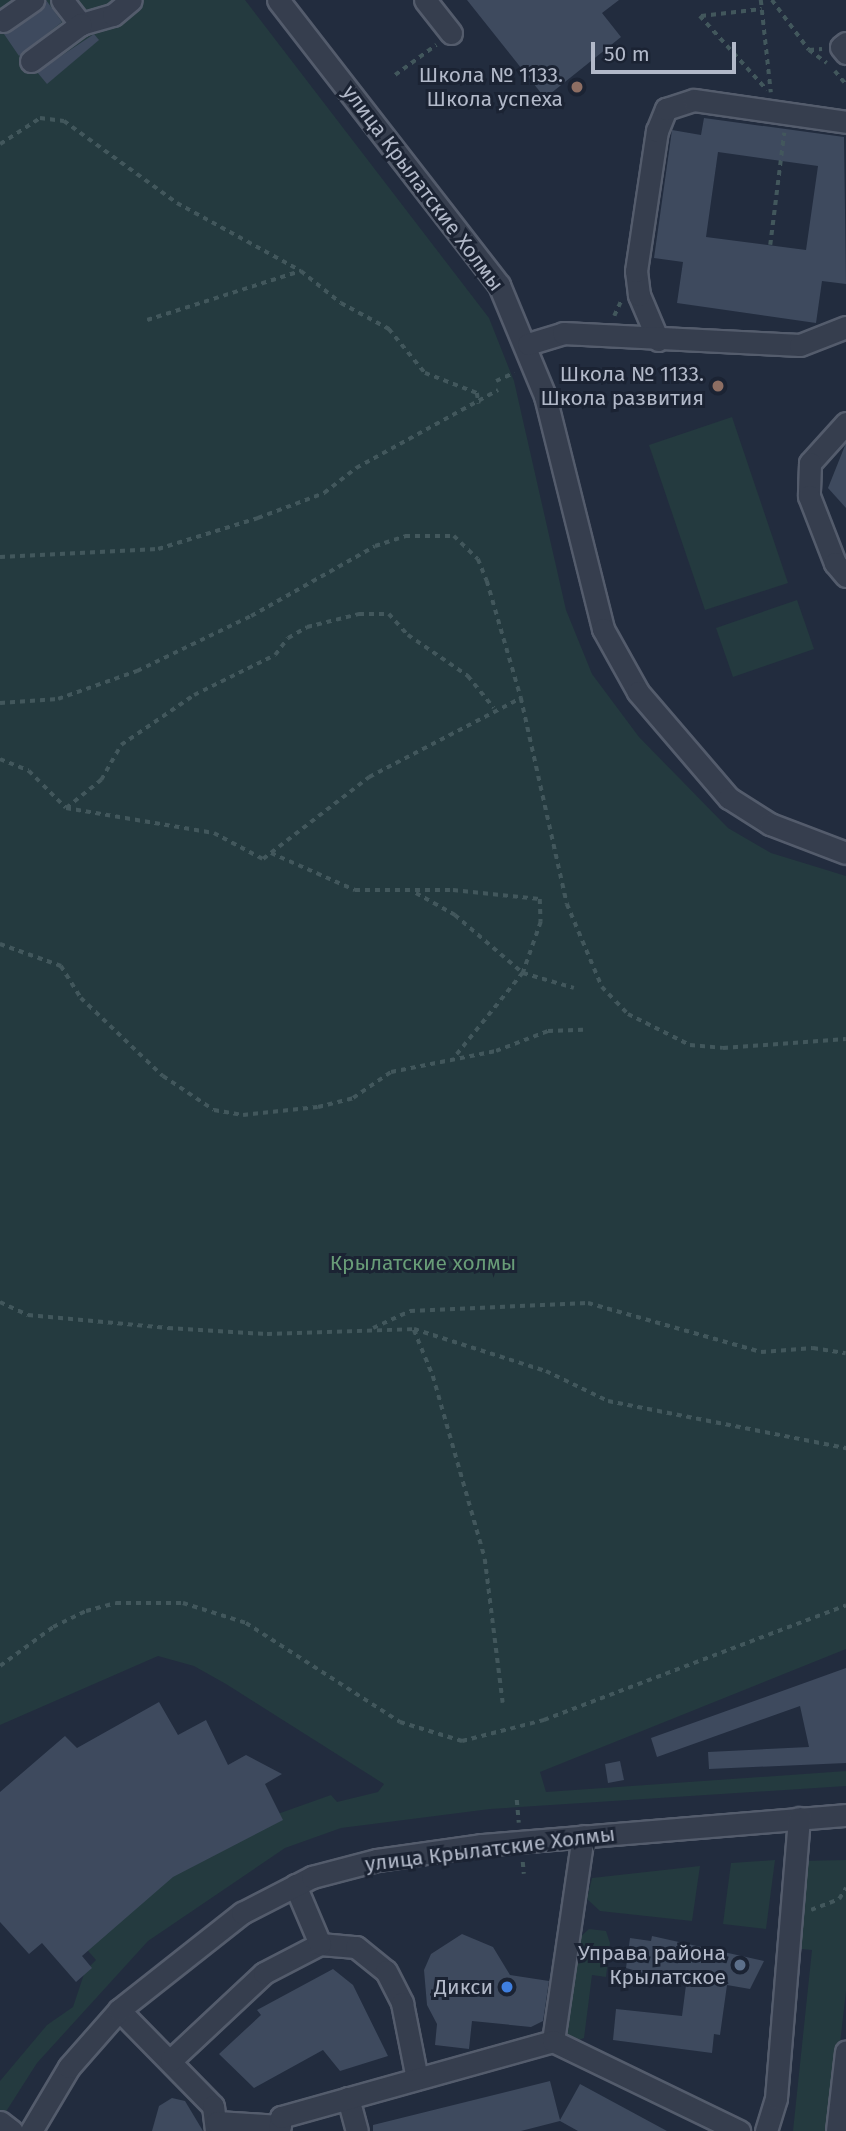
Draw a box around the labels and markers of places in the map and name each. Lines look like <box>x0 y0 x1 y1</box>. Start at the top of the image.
place label: Школа № 1133. Школа успеха <box>419 62 563 112</box>
marker: Школа № 1133. Школа успеха <box>569 79 585 95</box>
place label: Школа № 1133. Школа развития <box>540 361 704 411</box>
marker: Школа № 1133. Школа развития <box>710 378 726 394</box>
place label: Управа района Крылатское <box>578 1940 726 1990</box>
marker: Управа района Крылатское <box>732 1957 748 1973</box>
place label: Дикси <box>434 1974 493 2000</box>
marker: Дикси <box>499 1979 515 1995</box>

